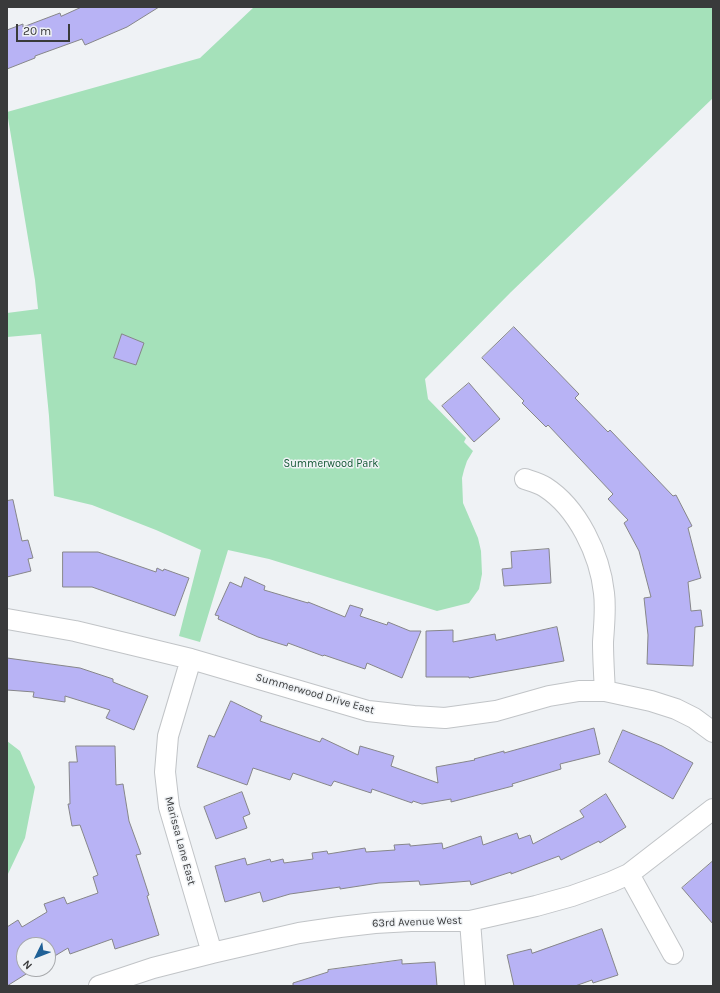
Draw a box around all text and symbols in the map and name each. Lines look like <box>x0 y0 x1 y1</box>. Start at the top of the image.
scale bar <box>18 16 72 42</box>
text: 20 m <box>23 24 51 38</box>
park label: Summerwood Park <box>284 457 378 471</box>
street label: Summerwood Drive East <box>254 671 376 717</box>
street label: Marissa Lane East <box>162 795 198 887</box>
street label: 63rd Avenue West <box>372 914 462 930</box>
north arrow <box>16 937 56 977</box>
text: N <box>20 958 35 972</box>

